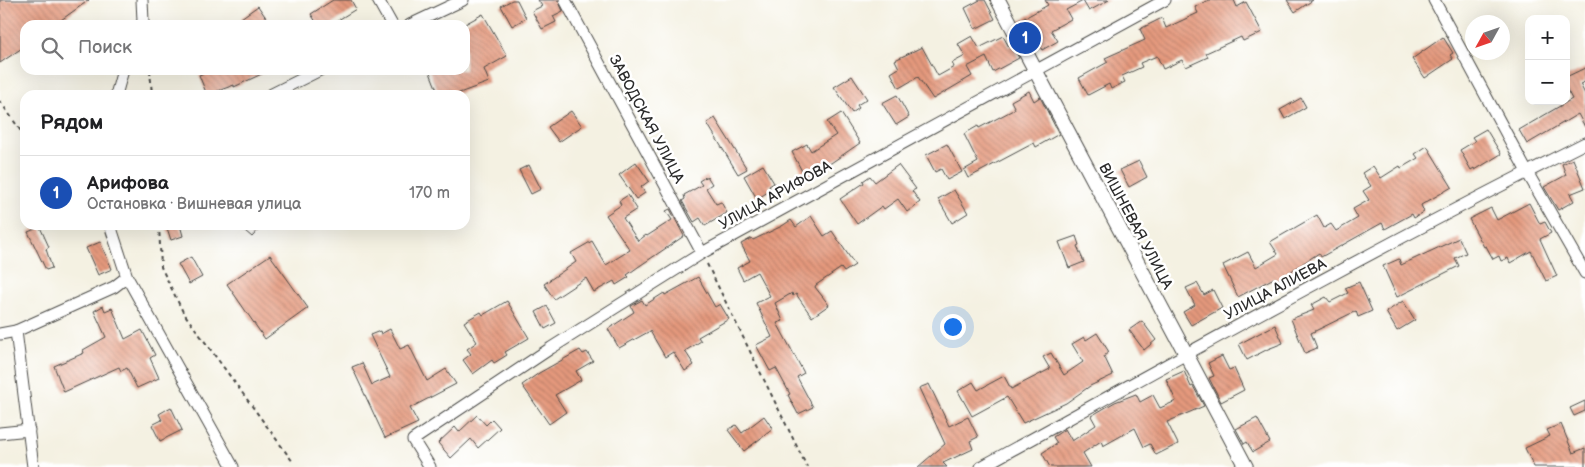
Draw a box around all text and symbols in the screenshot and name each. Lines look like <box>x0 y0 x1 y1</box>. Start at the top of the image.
north arrow <box>1465 15 1510 60</box>
map controls <box>1525 15 1570 105</box>
button: + <box>1525 15 1570 60</box>
pin: 1 <box>1009 19 1041 57</box>
search box <box>20 20 470 75</box>
icon: search <box>38 34 66 62</box>
text: Поиск <box>78 36 132 59</box>
street label: ЗАВОДСКАЯ УЛИЦА <box>605 52 689 187</box>
button: − <box>1525 60 1570 105</box>
text: Рядом <box>40 110 103 135</box>
street label: УЛИЦА АРИФОВА <box>716 156 836 234</box>
street label: ВИШНЕВАЯ УЛИЦА <box>1094 160 1177 293</box>
text: Арифова <box>87 172 169 195</box>
text: 1 <box>53 184 59 203</box>
text: 170 m <box>409 184 450 203</box>
text: Остановка · Вишневая улица <box>87 195 302 214</box>
street label: УЛИЦА АЛИЕВА <box>1221 254 1330 324</box>
your location <box>940 314 966 340</box>

